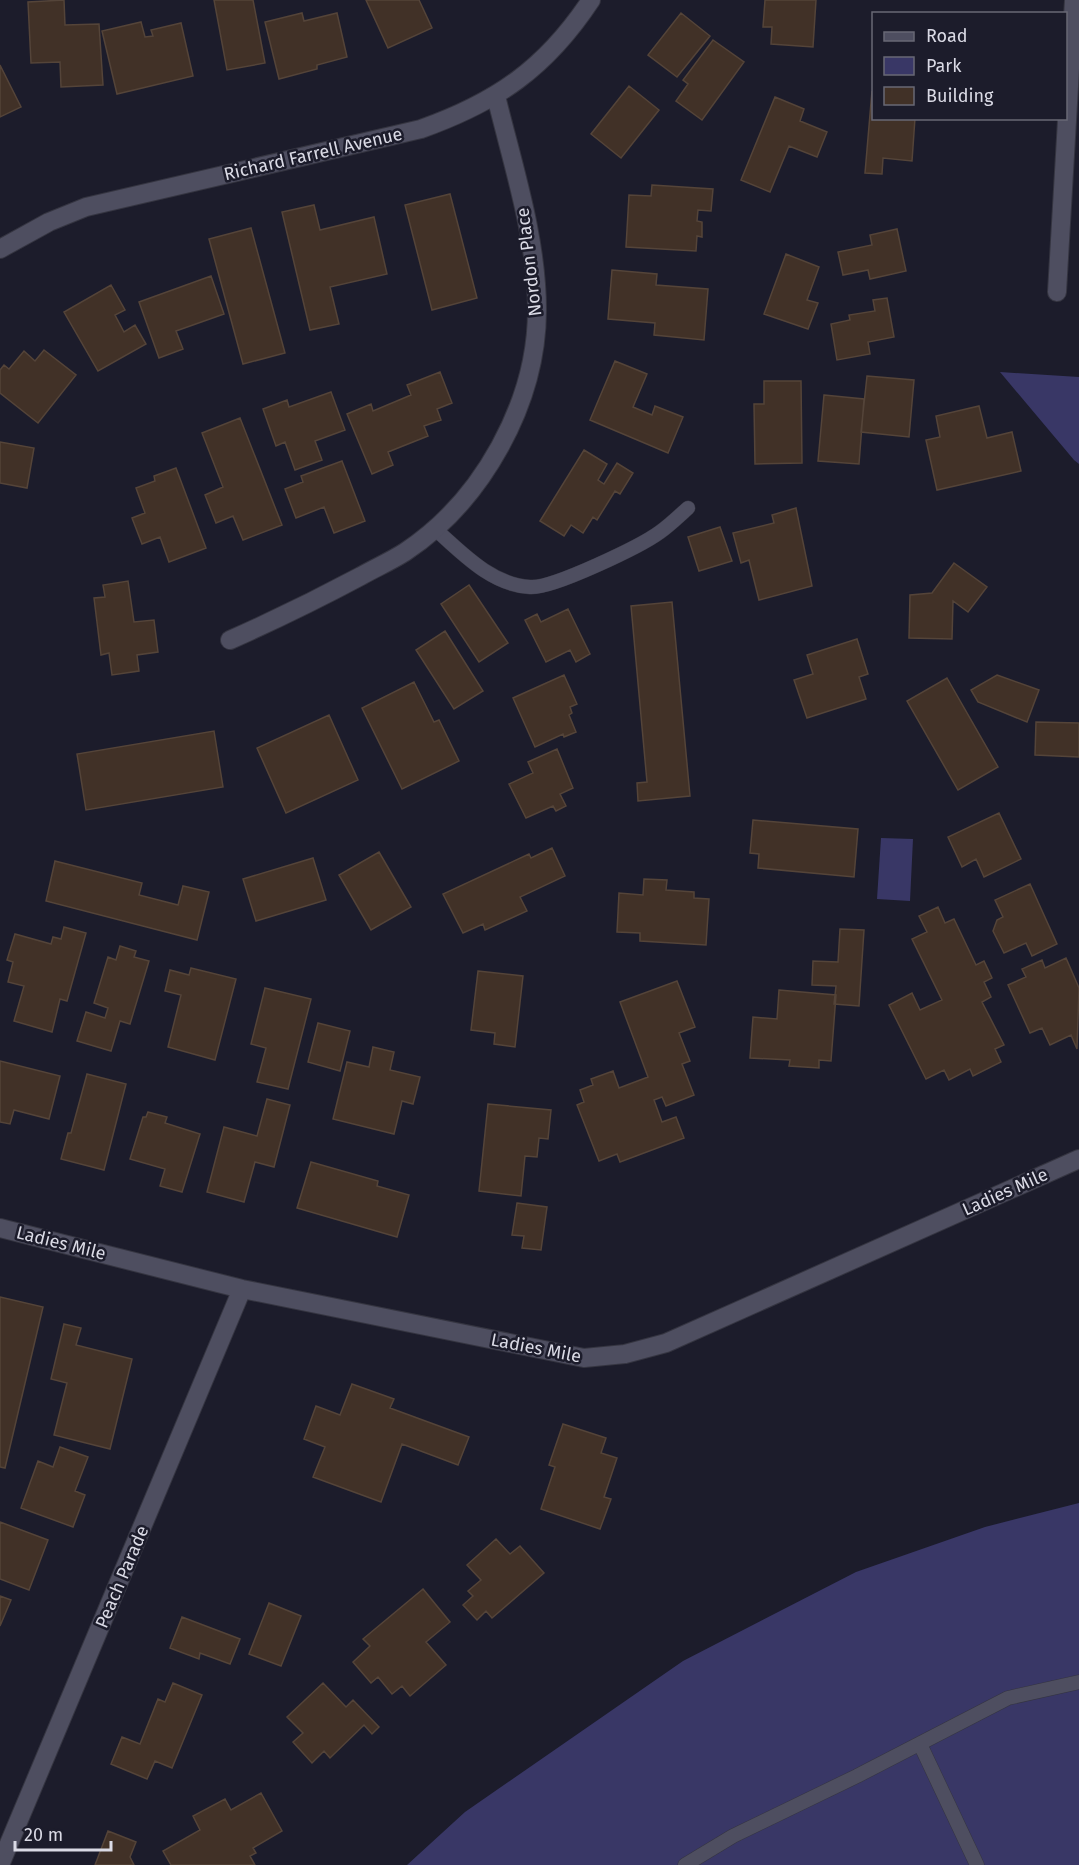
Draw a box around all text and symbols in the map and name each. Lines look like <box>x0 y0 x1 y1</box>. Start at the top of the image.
legend <box>872 12 1067 120</box>
text: Road <box>926 25 968 47</box>
text: Park <box>926 55 962 77</box>
text: Building <box>926 85 994 107</box>
street label: Richard Farrell Avenue <box>222 123 404 185</box>
street label: Nordon Place <box>511 207 547 317</box>
street label: Ladies Mile <box>959 1163 1051 1221</box>
street label: Ladies Mile <box>14 1221 108 1265</box>
street label: Ladies Mile <box>489 1328 583 1368</box>
street label: Peach Parade <box>91 1522 153 1632</box>
scale bar <box>15 1814 111 1852</box>
text: 20 m <box>24 1824 63 1846</box>

